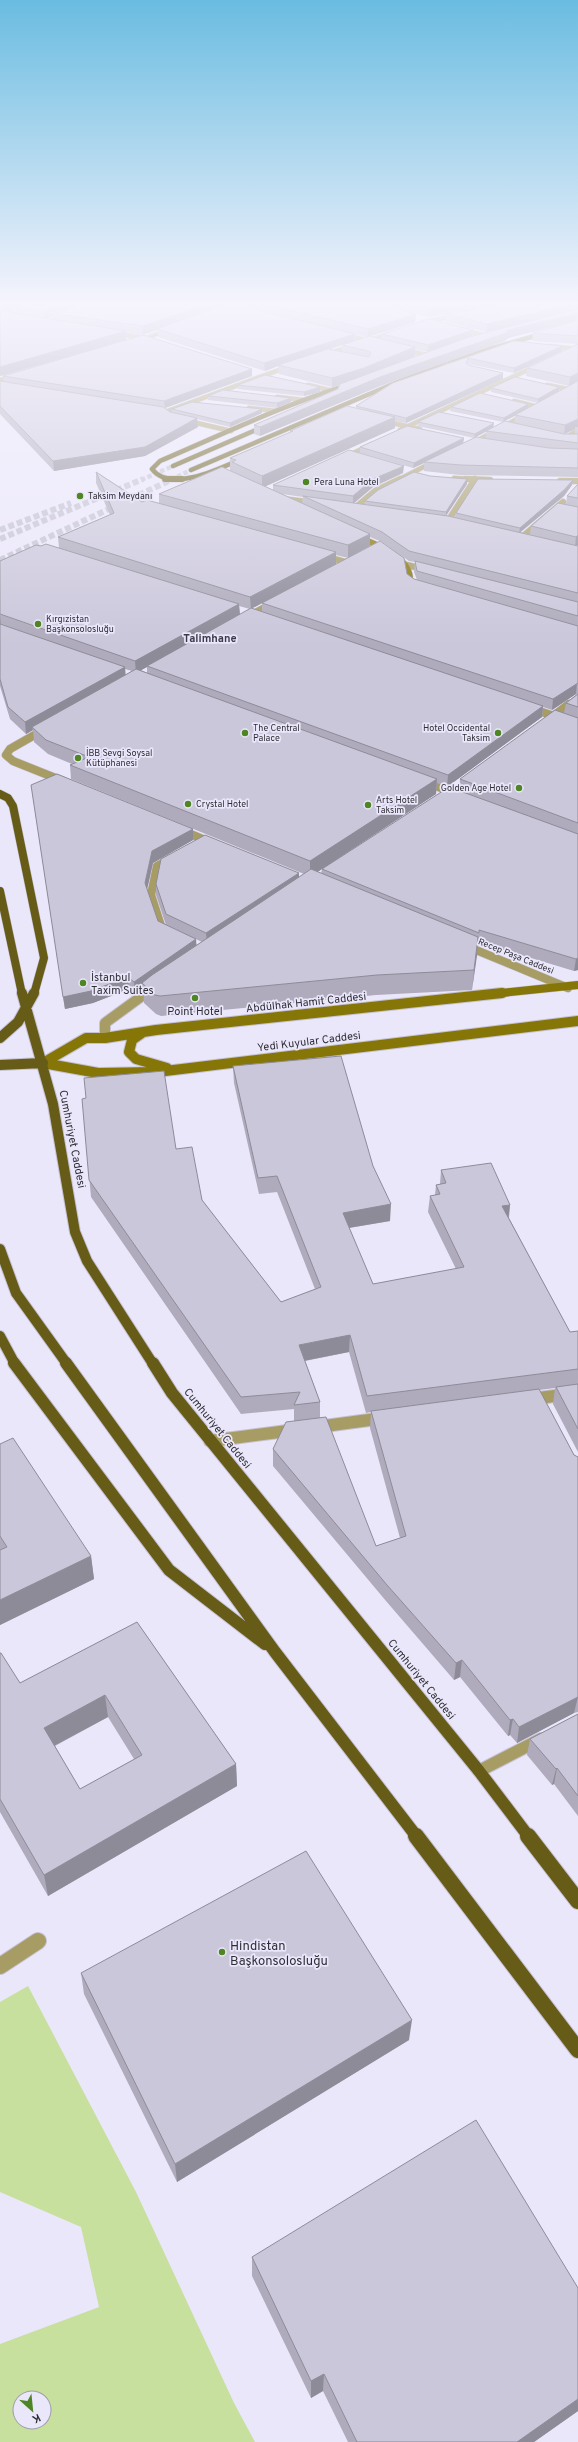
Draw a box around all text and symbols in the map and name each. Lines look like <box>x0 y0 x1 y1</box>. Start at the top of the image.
marker: Pera Luna Hotel <box>301 477 311 487</box>
place label: Pera Luna Hotel <box>314 477 379 488</box>
marker: Taksim Meydanı <box>75 491 85 501</box>
place label: Taksim Meydanı <box>88 491 152 502</box>
place label: Kırgızistan Başkonsolosluğu <box>46 614 114 635</box>
marker: Kırgızistan Başkonsolosluğu <box>33 619 43 629</box>
district label: Talimhane <box>183 632 237 646</box>
place label: The Central Palace <box>253 723 300 744</box>
place label: Hotel Occidental Taksim <box>423 723 490 744</box>
marker: The Central Palace <box>240 728 250 738</box>
marker: Hotel Occidental Taksim <box>493 728 503 738</box>
place label: İBB Sevgi Soysal Kütüphanesi <box>86 747 152 769</box>
marker: İBB Sevgi Soysal Kütüphanesi <box>73 753 83 763</box>
place label: Golden Age Hotel <box>441 783 511 794</box>
marker: Golden Age Hotel <box>514 783 524 793</box>
place label: Arts Hotel Taksim <box>376 795 417 816</box>
marker: Crystal Hotel <box>183 799 193 809</box>
place label: Crystal Hotel <box>196 799 248 810</box>
marker: Arts Hotel Taksim <box>363 800 373 810</box>
street label: Recep Paşa Caddesi <box>476 936 555 977</box>
place label: İstanbul Taxim Suites <box>91 970 154 998</box>
marker: İstanbul Taxim Suites <box>78 978 88 988</box>
street label: Abdülhak Hamit Caddesi <box>245 990 367 1016</box>
marker: Point Hotel <box>190 993 200 1003</box>
place label: Point Hotel <box>167 1005 223 1019</box>
street label: Yedi Kuyular Caddesi <box>257 1029 362 1055</box>
street label: Cumhuriyet Caddesi <box>56 1089 88 1189</box>
street label: Cumhuriyet Caddesi <box>180 1385 254 1472</box>
street label: Cumhuriyet Caddesi <box>384 1636 458 1723</box>
place label: Hindistan Başkonsolosluğu <box>230 1939 328 1970</box>
marker: Hindistan Başkonsolosluğu <box>217 1947 227 1957</box>
north arrow <box>12 2390 52 2430</box>
text: K <box>29 2410 43 2426</box>

